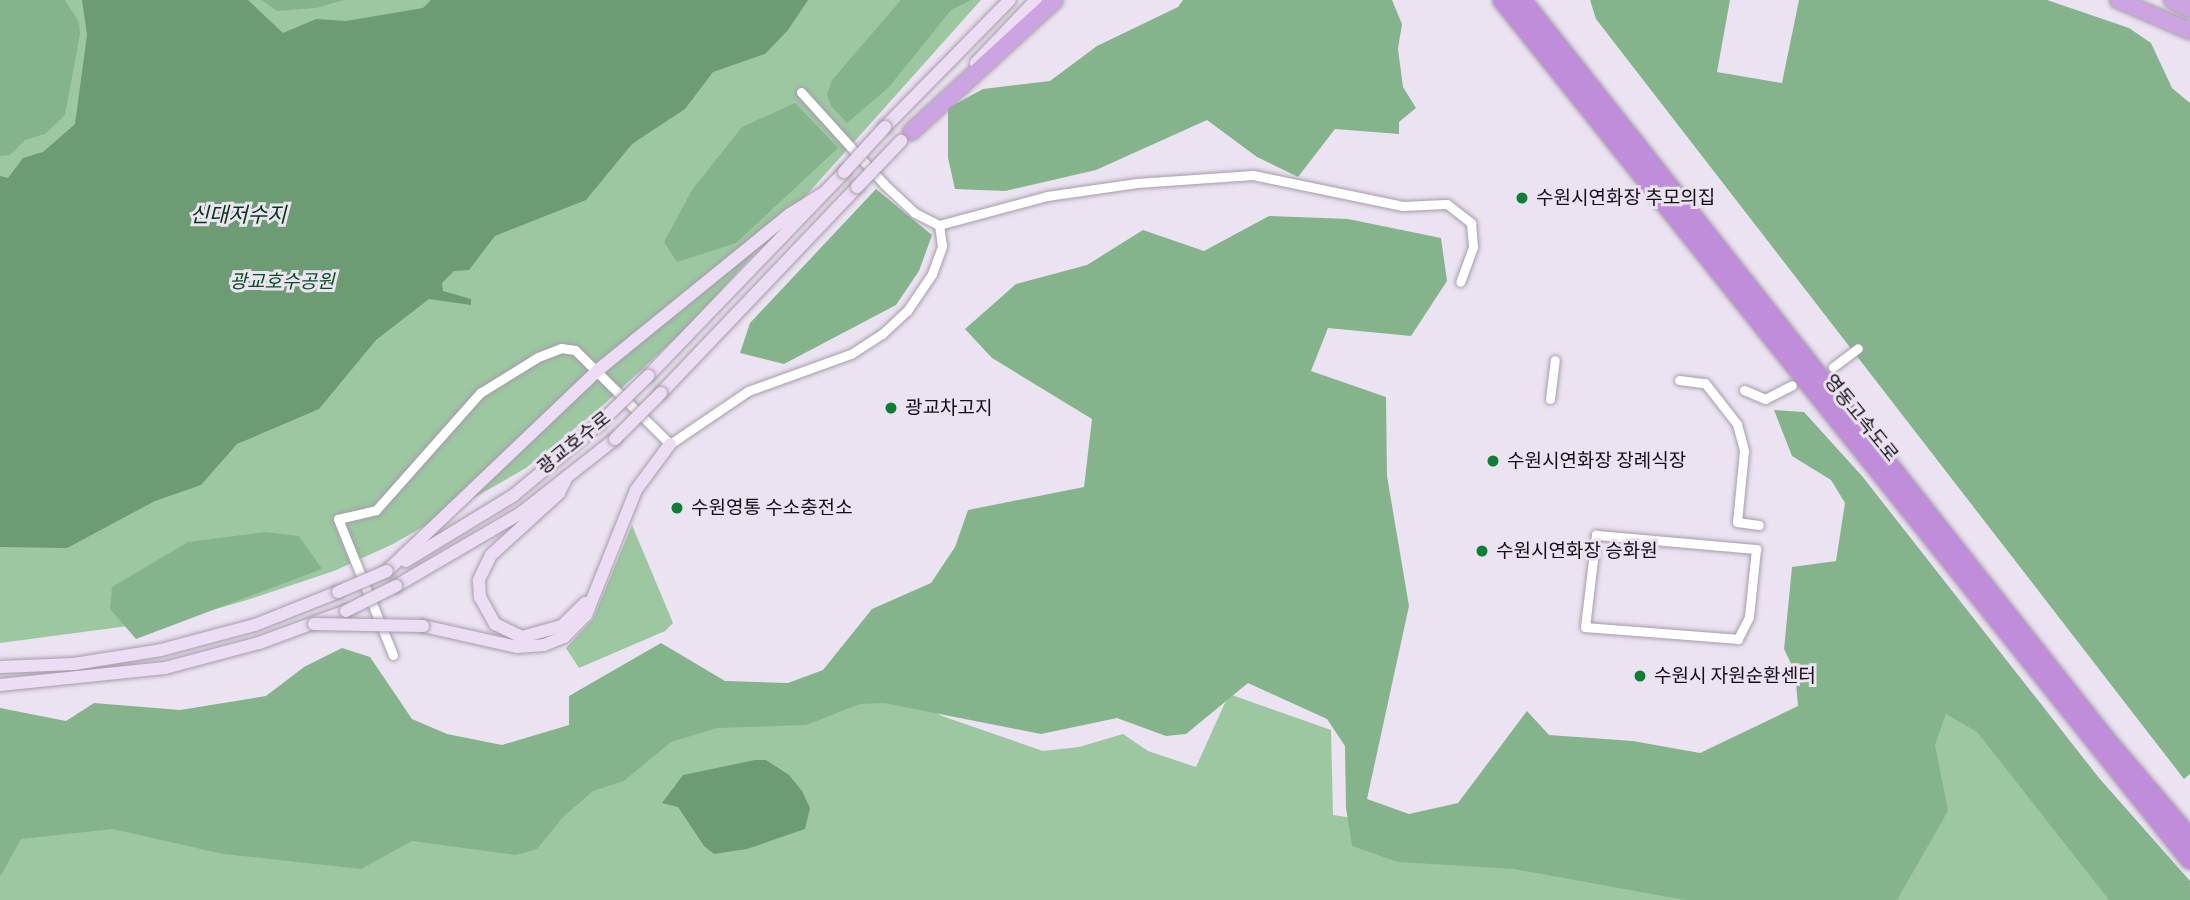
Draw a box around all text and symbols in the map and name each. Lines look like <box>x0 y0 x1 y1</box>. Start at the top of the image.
place label: 수원시연화장 추모의집 <box>1536 187 1715 209</box>
marker: 수원시연화장 추모의집 <box>1514 190 1530 206</box>
water label: 신대저수지 <box>190 202 286 228</box>
park label: 광교호수공원 <box>230 271 334 293</box>
street label: 영동고속도로 <box>1819 370 1903 466</box>
place label: 광교차고지 <box>905 397 992 419</box>
marker: 광교차고지 <box>883 400 899 416</box>
street label: 광교호수로 <box>533 407 615 479</box>
place label: 수원시연화장 장례식장 <box>1507 450 1686 472</box>
marker: 수원시연화장 장례식장 <box>1485 453 1501 469</box>
place label: 수원영통 수소충전소 <box>691 497 853 519</box>
marker: 수원영통 수소충전소 <box>669 500 685 516</box>
place label: 수원시연화장 승화원 <box>1496 540 1658 562</box>
marker: 수원시연화장 승화원 <box>1474 543 1490 559</box>
place label: 수원시 자원순환센터 <box>1654 665 1816 687</box>
marker: 수원시 자원순환센터 <box>1632 668 1648 684</box>

